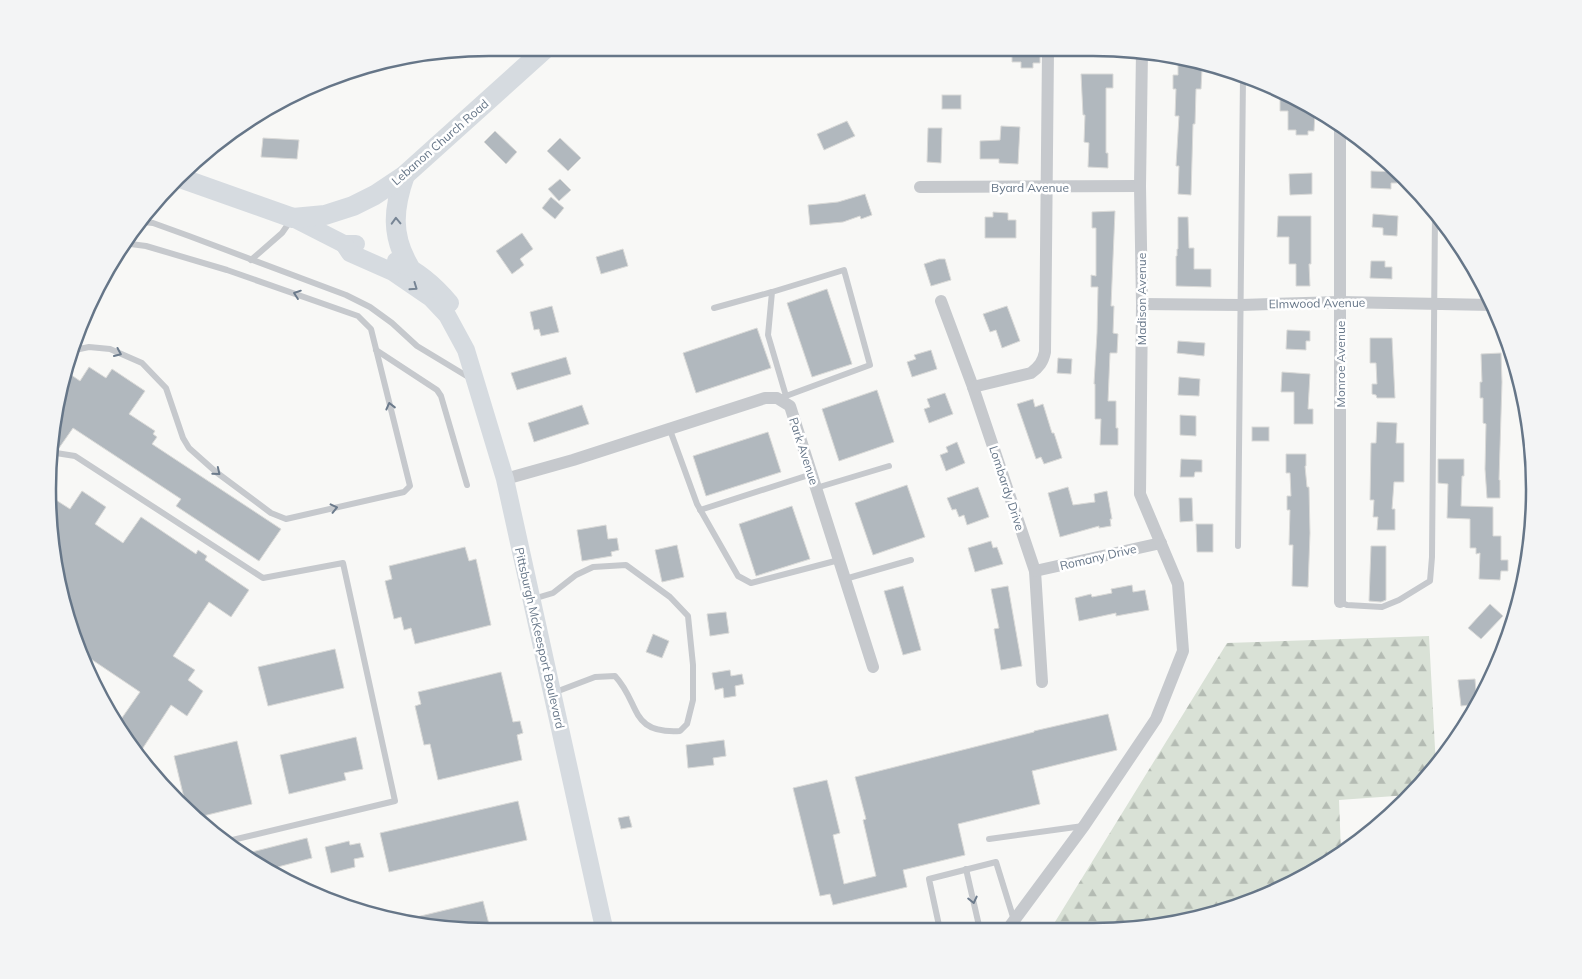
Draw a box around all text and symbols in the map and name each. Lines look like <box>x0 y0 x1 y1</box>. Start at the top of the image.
street label: Lebanon Church Road <box>388 96 492 188</box>
street label: Byard Avenue <box>991 180 1069 195</box>
one-way arrow <box>391 217 402 225</box>
street label: Madison Avenue <box>1134 253 1149 345</box>
one-way arrow <box>408 281 418 290</box>
one-way arrow <box>294 290 302 300</box>
street label: Elmwood Avenue <box>1269 295 1365 311</box>
street label: Monroe Avenue <box>1333 321 1348 407</box>
one-way arrow <box>113 346 122 357</box>
one-way arrow <box>385 402 396 411</box>
street label: Park Avenue <box>786 415 822 487</box>
street label: Lombardy Drive <box>986 444 1028 532</box>
one-way arrow <box>211 467 220 475</box>
one-way arrow <box>330 503 338 514</box>
street label: Romany Drive <box>1058 541 1138 573</box>
street label: Pittsburgh McKeesport Boulevard <box>512 546 568 730</box>
one-way arrow <box>967 895 978 904</box>

